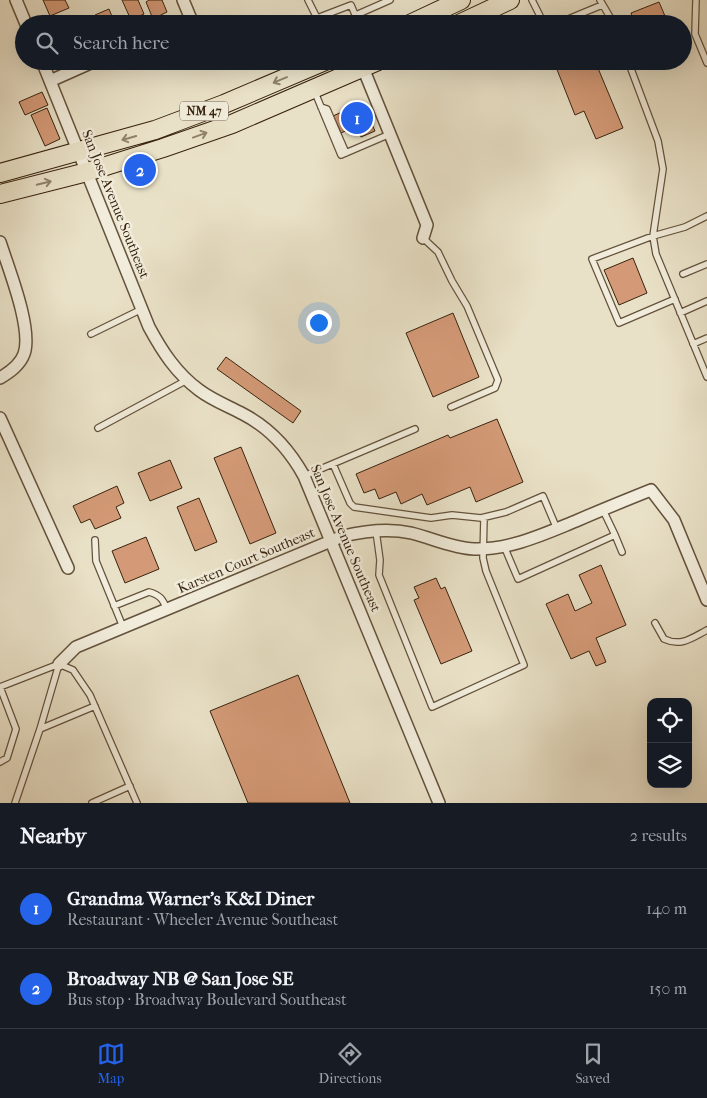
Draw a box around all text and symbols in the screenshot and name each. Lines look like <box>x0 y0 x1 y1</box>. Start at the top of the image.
search box <box>15 15 692 70</box>
icon: search <box>33 29 61 57</box>
text: Search here <box>73 32 169 54</box>
one-way arrow <box>273 76 288 86</box>
pin: 1 <box>341 99 373 137</box>
road number: NM 47 <box>180 102 228 120</box>
street label: San Jose Avenue Southeast <box>78 127 153 281</box>
one-way arrow <box>192 130 207 139</box>
one-way arrow <box>121 133 137 143</box>
pin: 2 <box>124 151 156 189</box>
one-way arrow <box>35 178 51 187</box>
your location <box>306 310 332 336</box>
street label: San Jose Avenue Southeast <box>307 462 384 615</box>
street label: Karsten Court Southeast <box>175 524 318 597</box>
map controls <box>647 698 692 788</box>
button: locate <box>647 698 692 743</box>
button: layers <box>647 743 692 788</box>
text: Nearby <box>20 824 86 848</box>
text: 2 results <box>630 826 687 845</box>
text: Grandma Warner's K&I Diner <box>67 888 314 910</box>
text: 1 <box>33 899 39 918</box>
text: 140 m <box>646 899 687 918</box>
text: Restaurant · Wheeler Avenue Southeast <box>67 910 338 929</box>
text: Broadway NB @ San Jose SE <box>67 968 294 990</box>
text: 2 <box>32 979 40 998</box>
text: 150 m <box>649 979 687 998</box>
text: Bus stop · Broadway Boulevard Southeast <box>67 990 347 1009</box>
tab: Map <box>97 1040 125 1087</box>
tab: Directions <box>319 1040 382 1087</box>
tab: Saved <box>575 1040 610 1087</box>

